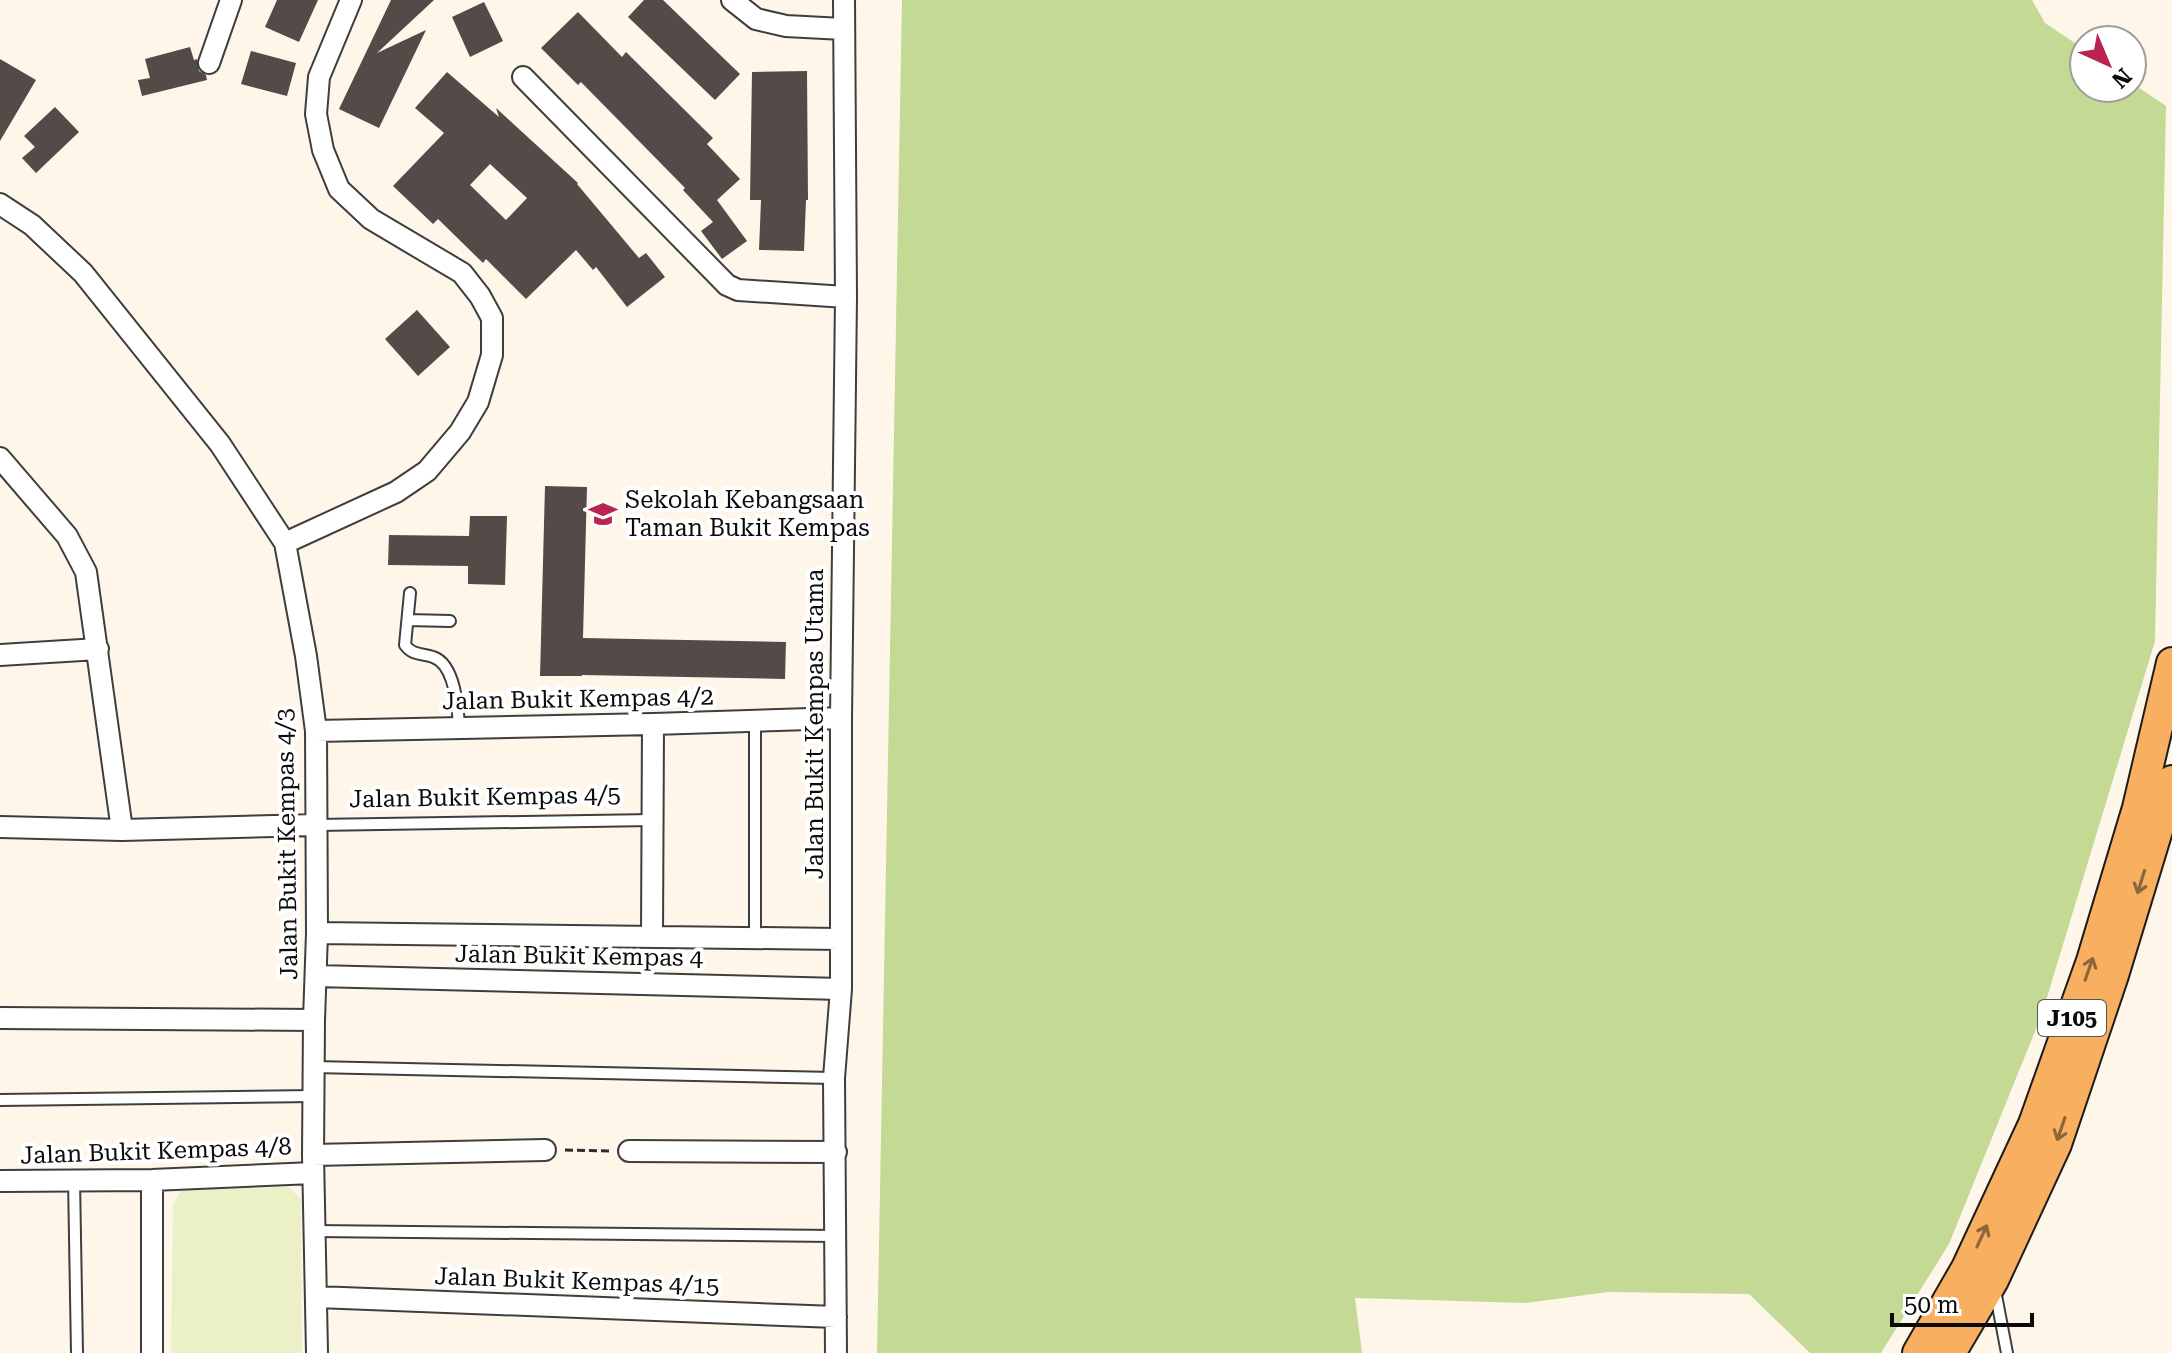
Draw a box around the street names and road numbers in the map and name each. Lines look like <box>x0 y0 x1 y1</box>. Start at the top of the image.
street label: Jalan Bukit Kempas Utama <box>801 569 829 879</box>
street label: Jalan Bukit Kempas 4/2 <box>442 683 714 715</box>
street label: Jalan Bukit Kempas 4/3 <box>271 708 303 980</box>
street label: Jalan Bukit Kempas 4/5 <box>349 781 621 813</box>
street label: Jalan Bukit Kempas 4 <box>455 940 704 972</box>
road number: J105 <box>2038 1000 2106 1036</box>
street label: Jalan Bukit Kempas 4/8 <box>20 1132 292 1170</box>
street label: Jalan Bukit Kempas 4/15 <box>434 1262 720 1300</box>

